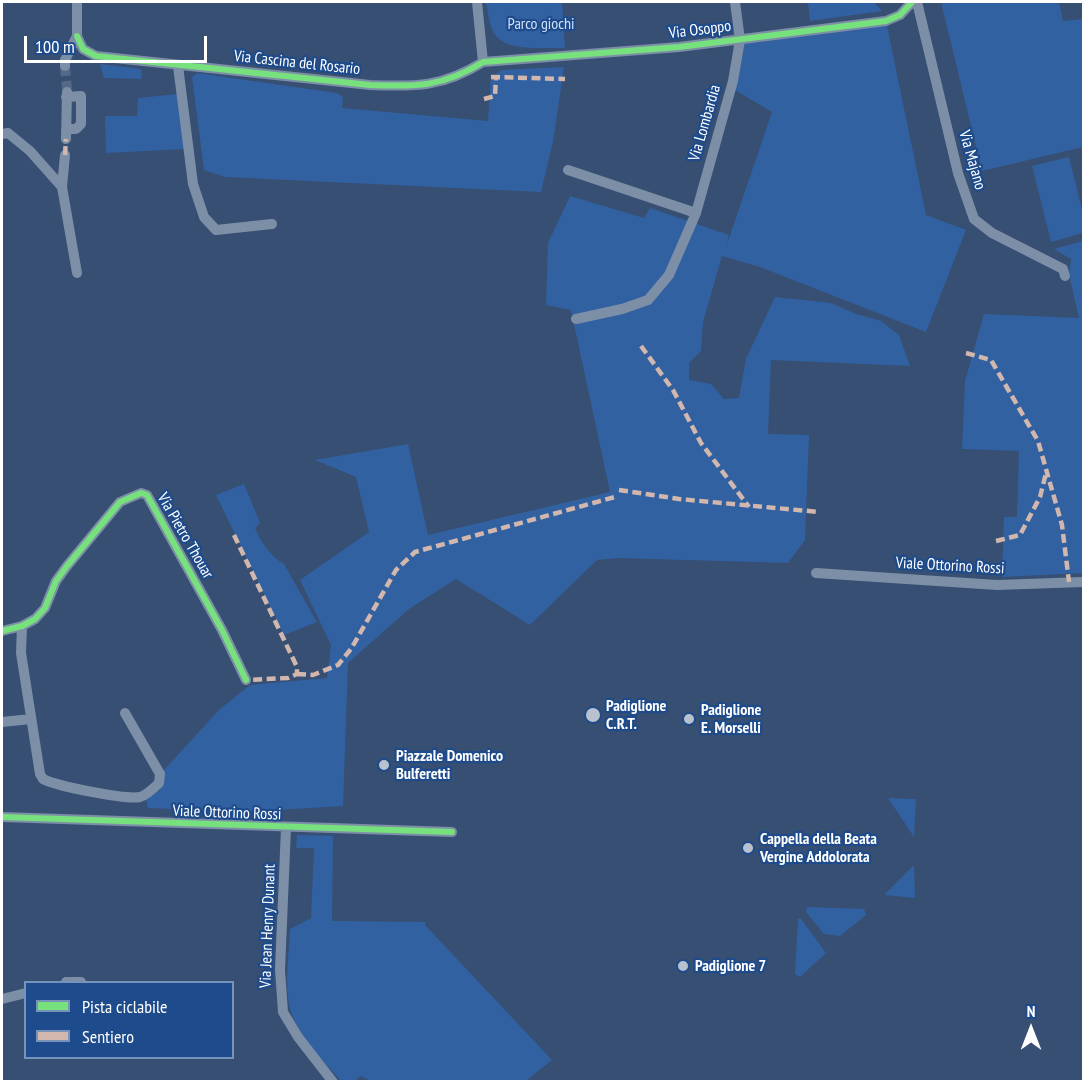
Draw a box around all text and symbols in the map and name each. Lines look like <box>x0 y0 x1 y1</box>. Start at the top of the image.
park label: Parco giochi <box>508 14 574 34</box>
street label: Via Osoppo <box>668 17 732 43</box>
scale bar <box>27 24 210 62</box>
text: 100 m <box>35 35 75 58</box>
street label: Via Cascina del Rosario <box>233 47 361 79</box>
street label: Via Lombardia <box>685 83 725 163</box>
street label: Via Majano <box>954 128 990 192</box>
street label: Via Pietro Thouar <box>153 490 217 582</box>
street label: Viale Ottorino Rossi <box>895 554 1005 578</box>
place label: Padiglione C.R.T. <box>606 696 666 734</box>
place label: Padiglione E. Morselli <box>701 700 761 738</box>
marker: Padiglione C.R.T. <box>584 706 602 724</box>
marker: Padiglione E. Morselli <box>682 712 696 726</box>
place label: Piazzale Domenico Bulferetti <box>396 746 503 784</box>
marker: Piazzale Domenico Bulferetti <box>377 758 391 772</box>
street label: Viale Ottorino Rossi <box>172 802 282 824</box>
place label: Cappella della Beata Vergine Addolorata <box>760 829 877 867</box>
marker: Cappella della Beata Vergine Addolorata <box>741 841 755 855</box>
street label: Via Jean Henry Dunant <box>256 864 280 988</box>
place label: Padiglione 7 <box>695 956 766 976</box>
marker: Padiglione 7 <box>676 959 690 973</box>
legend <box>24 981 234 1059</box>
text: Pista ciclabile <box>82 995 168 1018</box>
north arrow <box>1001 999 1061 1059</box>
text: N <box>1027 1001 1035 1021</box>
text: Sentiero <box>82 1025 134 1048</box>

